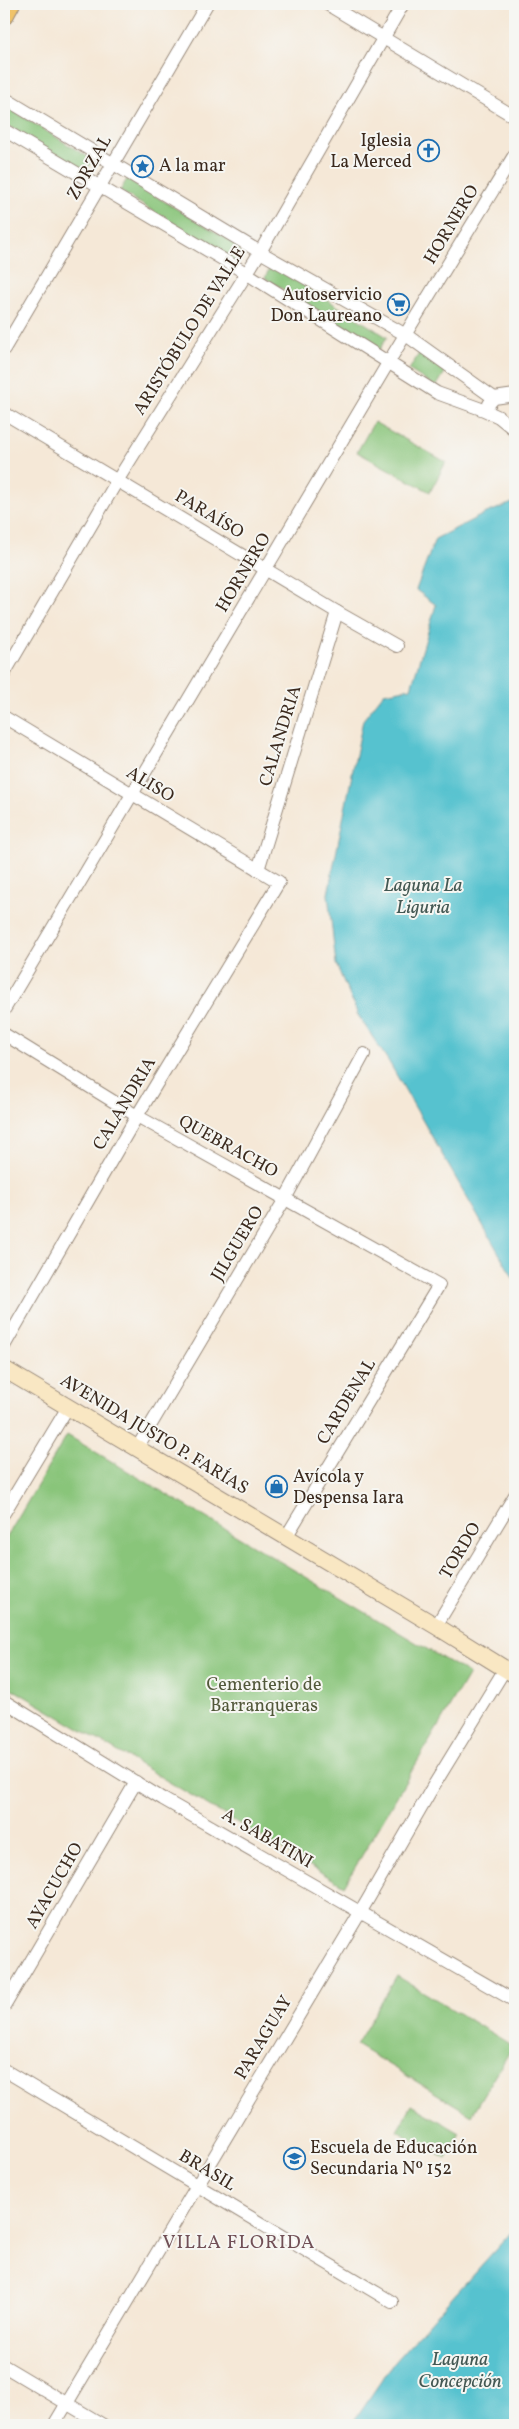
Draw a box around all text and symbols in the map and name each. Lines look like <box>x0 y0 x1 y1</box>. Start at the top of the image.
place label: Iglesia La Merced <box>330 129 412 175</box>
street label: ZORZAL <box>61 131 119 205</box>
church icon: Iglesia La Merced <box>416 139 440 163</box>
place icon: A la mar <box>131 154 155 178</box>
place label: A la mar <box>159 154 226 179</box>
street label: HORNERO <box>418 181 486 269</box>
street label: ARISTÓBULO DE VALLE <box>128 242 252 420</box>
place label: Autoservicio Don Laureano <box>270 283 382 329</box>
supermarket icon: Autoservicio Don Laureano <box>386 293 410 317</box>
street label: PARAÍSO <box>170 485 248 545</box>
street label: HORNERO <box>210 529 278 617</box>
street label: CALANDRIA <box>254 682 308 790</box>
street label: ALISO <box>121 761 179 809</box>
water label: Laguna La Liguria <box>383 873 463 921</box>
street label: CALANDRIA <box>87 1052 163 1155</box>
street label: QUEBRACHO <box>174 1109 282 1185</box>
street label: JILGUERO <box>206 1202 270 1286</box>
street label: CARDENAL <box>312 1354 382 1450</box>
street label: AVENIDA JUSTO P. FARÍAS <box>55 1369 253 1501</box>
place label: Avícola y Despensa Iara <box>293 1465 404 1511</box>
shop icon: Avícola y Despensa Iara <box>265 1475 289 1499</box>
street label: TORDO <box>434 1518 488 1584</box>
park label: Cementerio de Barranqueras <box>207 1673 321 1719</box>
street label: A. SABATINI <box>217 1803 317 1875</box>
street label: AYACUCHO <box>20 1838 90 1934</box>
street label: PARAGUAY <box>229 1991 299 2085</box>
place label: Escuela de Educación Secundaria Nº 152 <box>310 2136 478 2182</box>
street label: BRASIL <box>174 2144 240 2198</box>
school or university icon: Escuela de Educación Secundaria Nº 152 <box>282 2146 306 2170</box>
district label: VILLA FLORIDA <box>163 2230 316 2256</box>
water label: Laguna Concepción <box>418 2347 502 2395</box>

